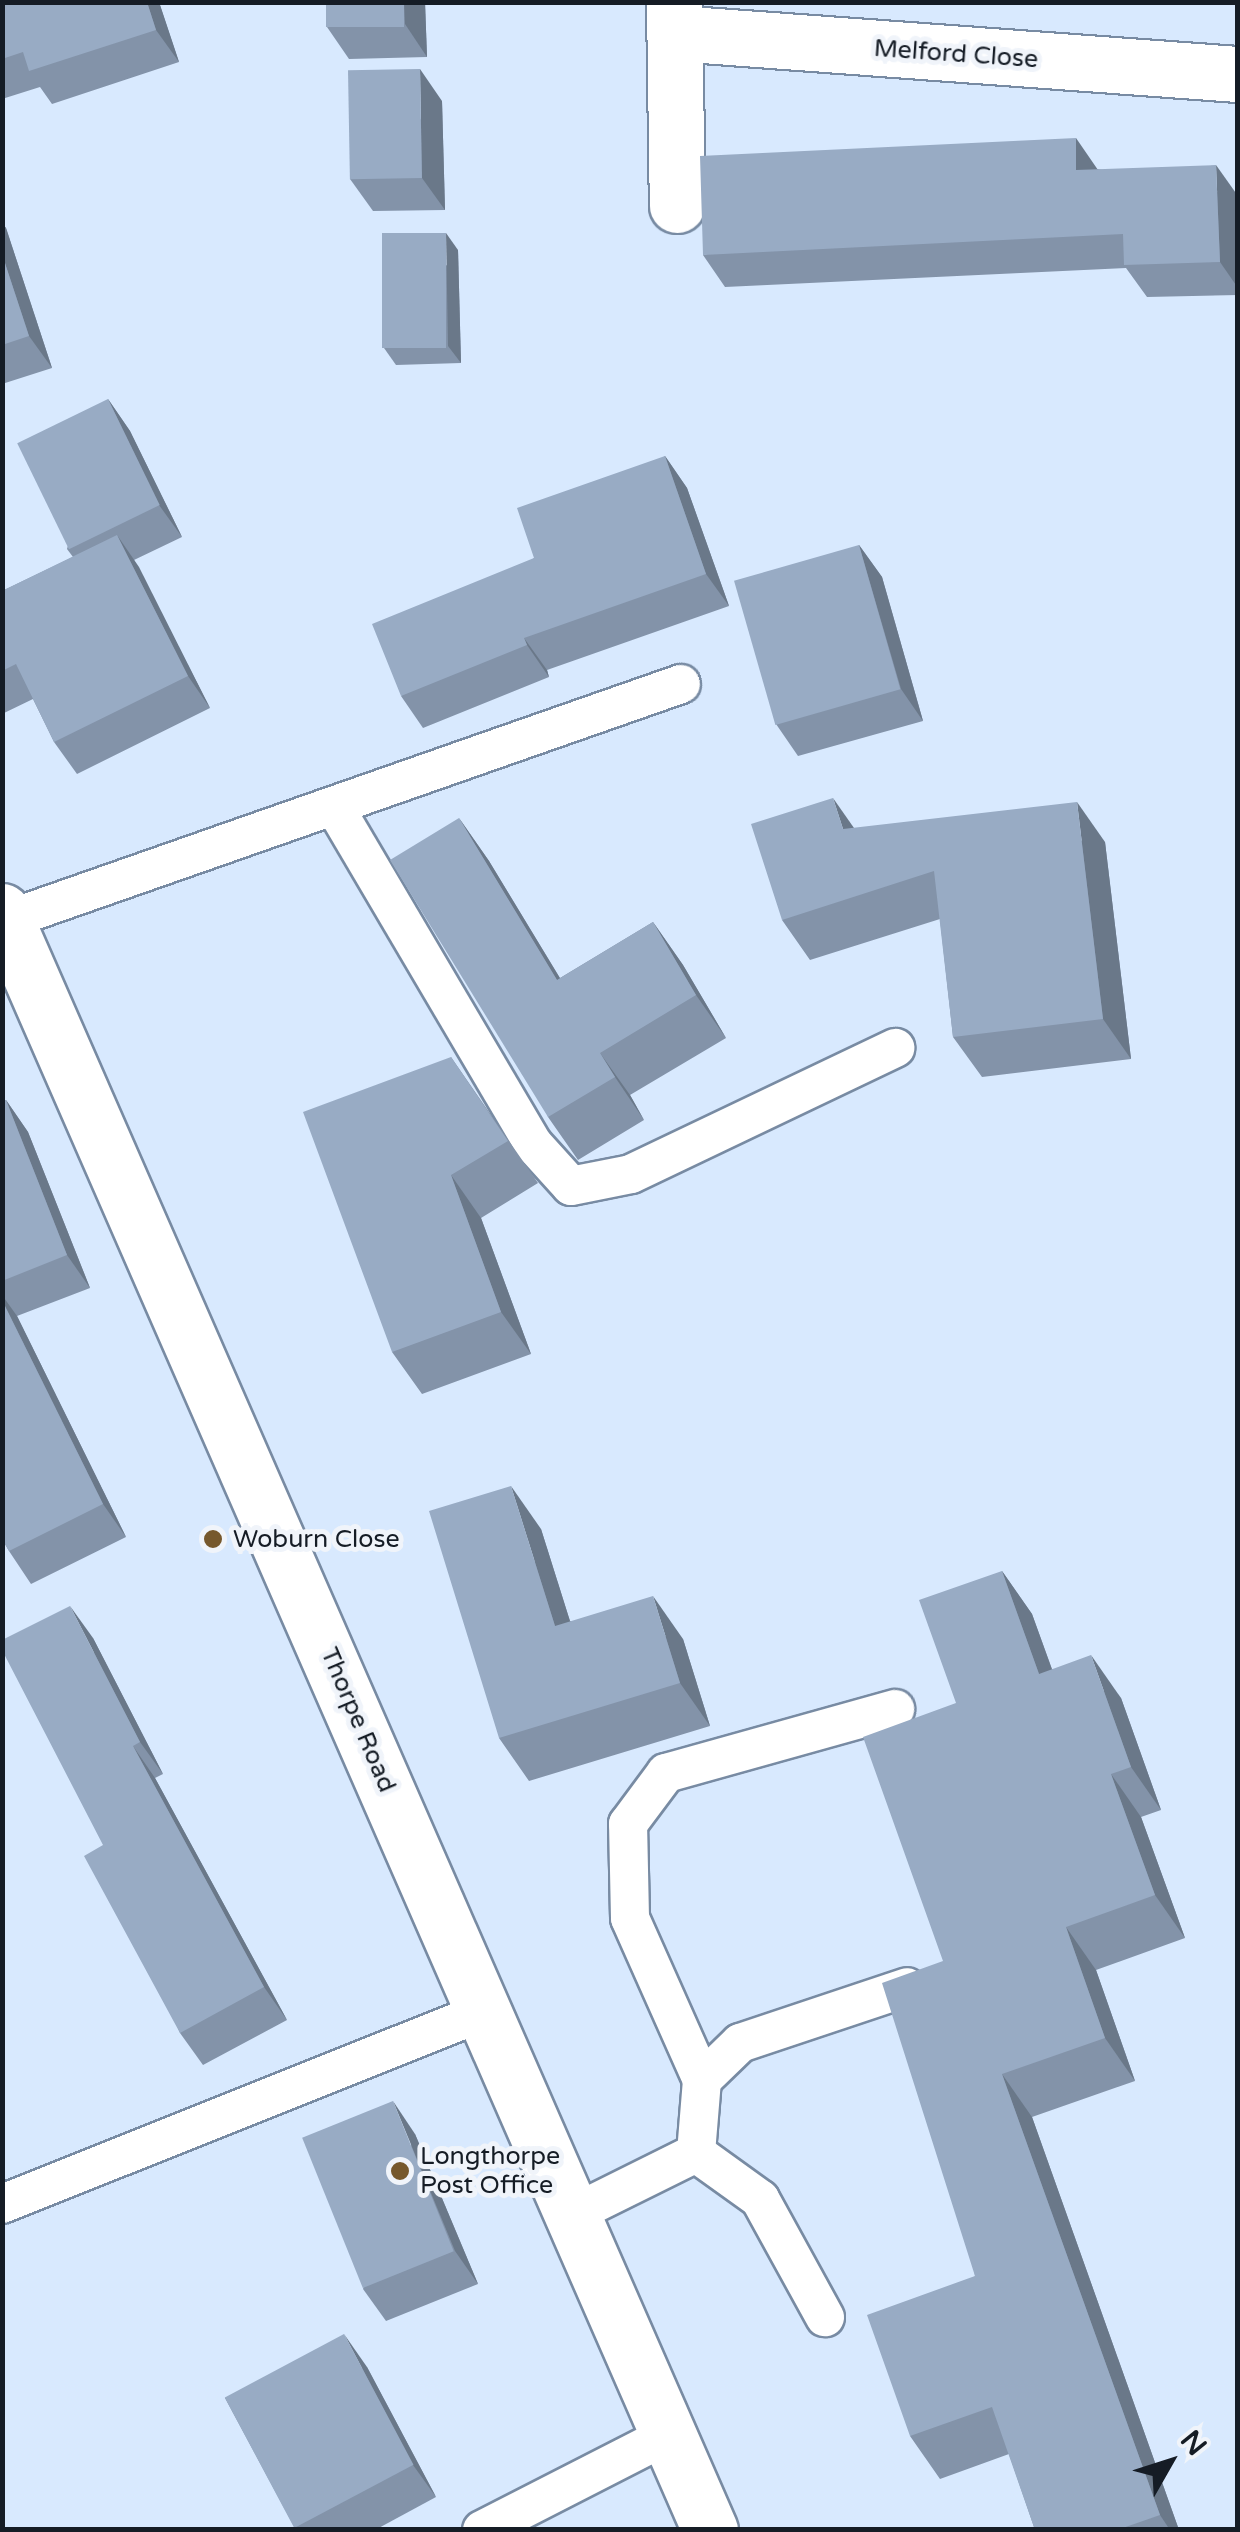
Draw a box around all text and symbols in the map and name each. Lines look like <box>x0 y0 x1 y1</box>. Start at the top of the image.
street label: Melford Close <box>873 33 1039 75</box>
place label: Woburn Close <box>233 1524 400 1554</box>
marker: Woburn Close <box>202 1528 224 1550</box>
street label: Thorpe Road <box>314 1643 402 1797</box>
place label: Longthorpe Post Office <box>420 2142 560 2201</box>
marker: Longthorpe Post Office <box>389 2160 411 2182</box>
north arrow <box>1120 2412 1220 2512</box>
text: N <box>1173 2424 1214 2463</box>

